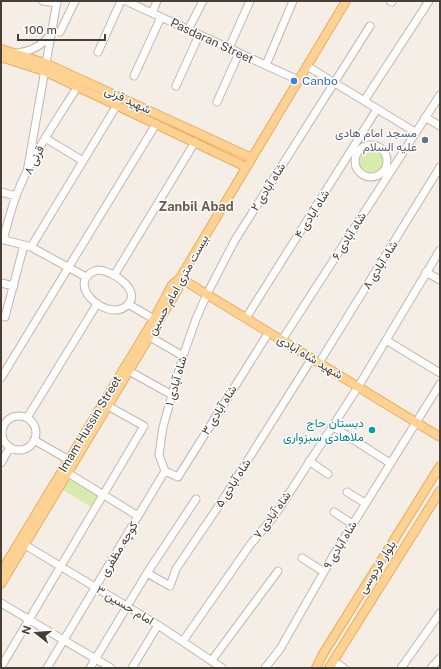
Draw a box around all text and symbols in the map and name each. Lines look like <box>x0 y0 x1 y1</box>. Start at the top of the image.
scale bar <box>18 16 105 42</box>
street label: Pasdaran Street <box>168 16 256 66</box>
text: 100 m <box>24 23 57 37</box>
place label: Canbo <box>302 74 338 88</box>
marker: Canbo <box>289 76 299 86</box>
street label: شهید قرنی <box>102 83 153 118</box>
place label: مسجد امام هادی علیه السلام <box>335 126 417 155</box>
marker: مسجد امام هادی علیه السلام <box>420 135 430 145</box>
street label: قرنی ۸ <box>21 143 48 177</box>
street label: شاه آبادی ۲ <box>248 160 289 214</box>
street label: شاه آبادی ۴ <box>292 187 333 241</box>
district label: Zanbil Abad <box>158 199 234 214</box>
street label: شاه آبادی ۶ <box>329 210 370 263</box>
street label: بیست متری امام حسین <box>145 232 212 338</box>
street label: شاه آبادی ۸ <box>360 238 401 292</box>
street label: شهید شاه آبادی <box>274 332 345 383</box>
street label: شاه آبادی ۱ <box>162 354 191 408</box>
street label: Imam Hussin Street <box>56 373 124 475</box>
street label: شاه آبادی ۳ <box>198 383 241 438</box>
place label: دبستان حاج ملاهادی سبزواری <box>283 416 364 445</box>
marker: دبستان حاج ملاهادی سبزواری <box>367 425 377 435</box>
street label: شاه آبادی ۵ <box>212 456 255 510</box>
street label: شاه آبادی ۷ <box>250 489 295 542</box>
street label: شاه آبادی ۹ <box>320 518 361 572</box>
street label: کوچه مظفری <box>97 519 142 579</box>
street label: بلوار فردوسی <box>355 538 400 597</box>
street label: امام حسین ۳ <box>93 582 156 629</box>
north arrow <box>16 613 56 653</box>
text: N <box>19 624 33 636</box>

